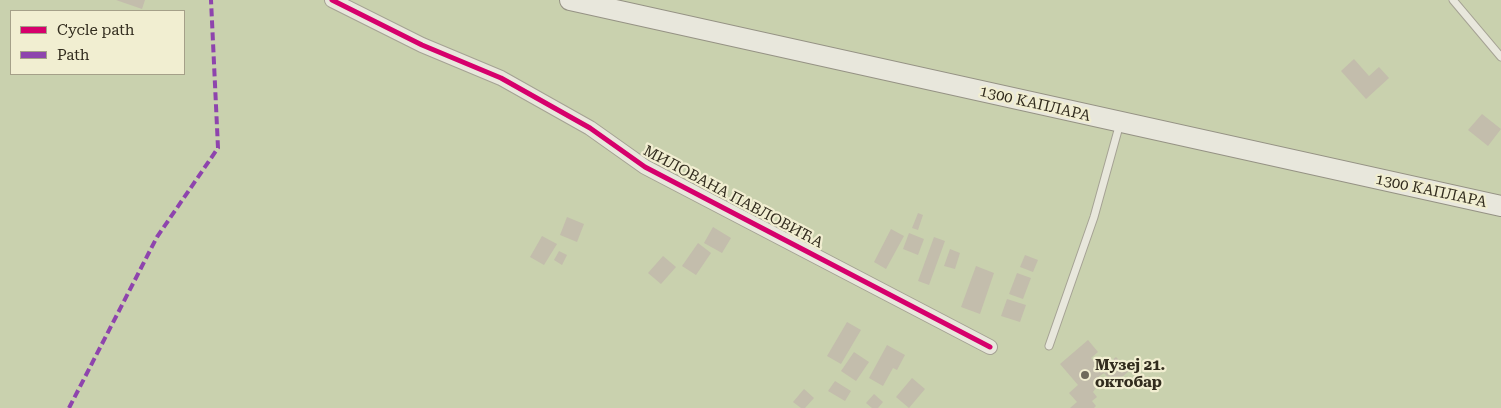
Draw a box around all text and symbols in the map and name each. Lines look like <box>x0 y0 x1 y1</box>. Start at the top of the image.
legend <box>10 10 185 75</box>
text: Cycle path <box>57 21 134 39</box>
text: Path <box>57 46 90 64</box>
street label: 1300 КАПЛАРА <box>978 82 1092 126</box>
street label: МИЛОВАНА ПАВЛОВИЋА <box>640 142 826 252</box>
street label: 1300 КАПЛАРА <box>1374 170 1488 212</box>
place label: Музеј 21. октобар <box>1095 357 1165 392</box>
marker: Музеј 21. октобар <box>1079 369 1091 381</box>

